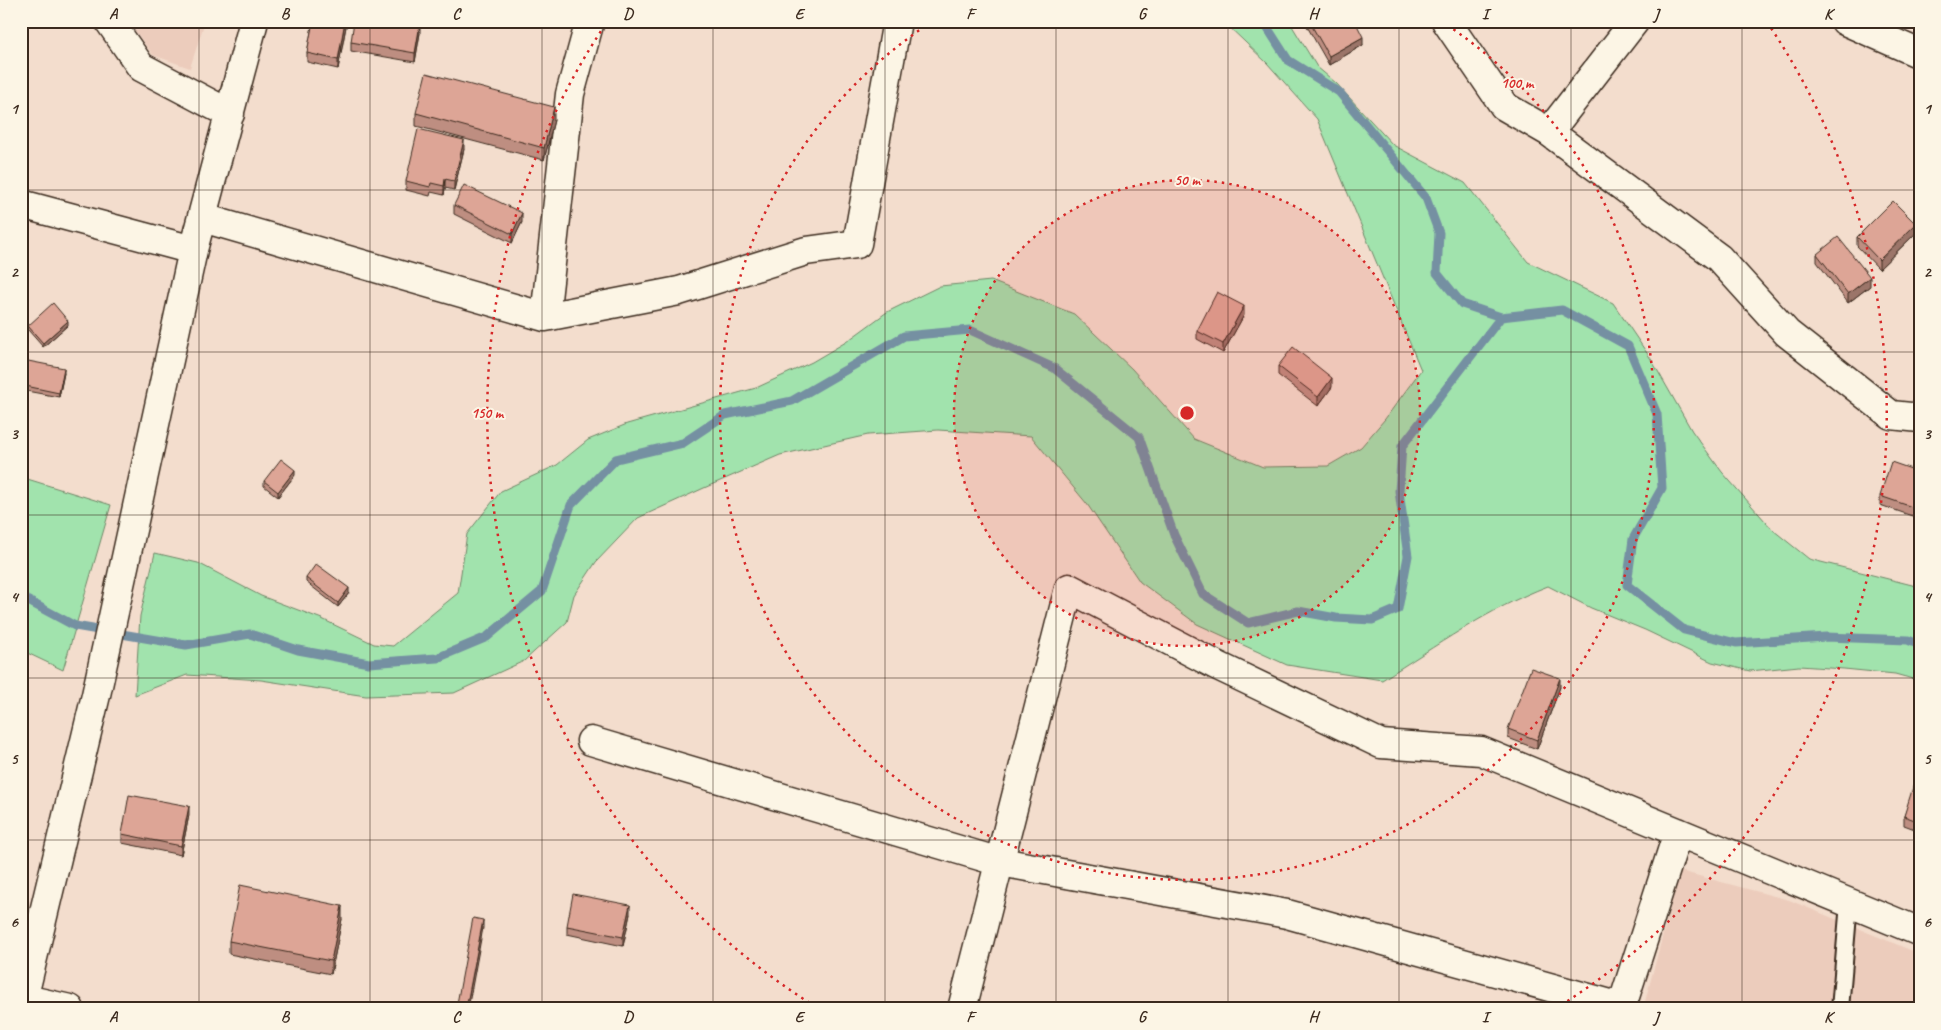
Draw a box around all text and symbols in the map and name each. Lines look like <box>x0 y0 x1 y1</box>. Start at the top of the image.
text: A <box>109 4 119 24</box>
text: B <box>281 4 291 24</box>
text: C <box>452 4 462 24</box>
text: D <box>623 4 634 24</box>
text: E <box>795 4 806 24</box>
text: F <box>966 4 977 24</box>
text: G <box>1138 4 1148 24</box>
text: H <box>1308 4 1320 24</box>
text: I <box>1482 4 1492 24</box>
text: J <box>1652 4 1661 24</box>
text: K <box>1824 4 1836 24</box>
text: 100 m <box>1501 74 1535 93</box>
text: 1 <box>10 99 19 119</box>
text: 1 <box>1923 99 1932 119</box>
text: 50 m <box>1174 171 1201 190</box>
text: 2 <box>10 262 19 282</box>
text: 2 <box>1923 262 1932 282</box>
text: 150 m <box>471 404 505 423</box>
centre of rings <box>1178 404 1196 422</box>
text: 3 <box>10 424 19 444</box>
text: 3 <box>1923 424 1932 444</box>
text: 4 <box>10 587 19 607</box>
text: 4 <box>1923 587 1932 607</box>
text: 5 <box>11 749 20 769</box>
text: 5 <box>1924 749 1933 769</box>
text: 6 <box>10 912 19 932</box>
text: 6 <box>1923 912 1932 932</box>
text: A <box>109 1007 119 1027</box>
text: B <box>281 1007 291 1027</box>
text: C <box>452 1007 462 1027</box>
text: D <box>623 1007 634 1027</box>
text: E <box>795 1007 806 1027</box>
text: F <box>966 1007 977 1027</box>
text: G <box>1138 1007 1148 1027</box>
text: H <box>1308 1007 1320 1027</box>
text: I <box>1482 1007 1492 1027</box>
text: J <box>1652 1007 1661 1027</box>
text: K <box>1824 1007 1836 1027</box>

